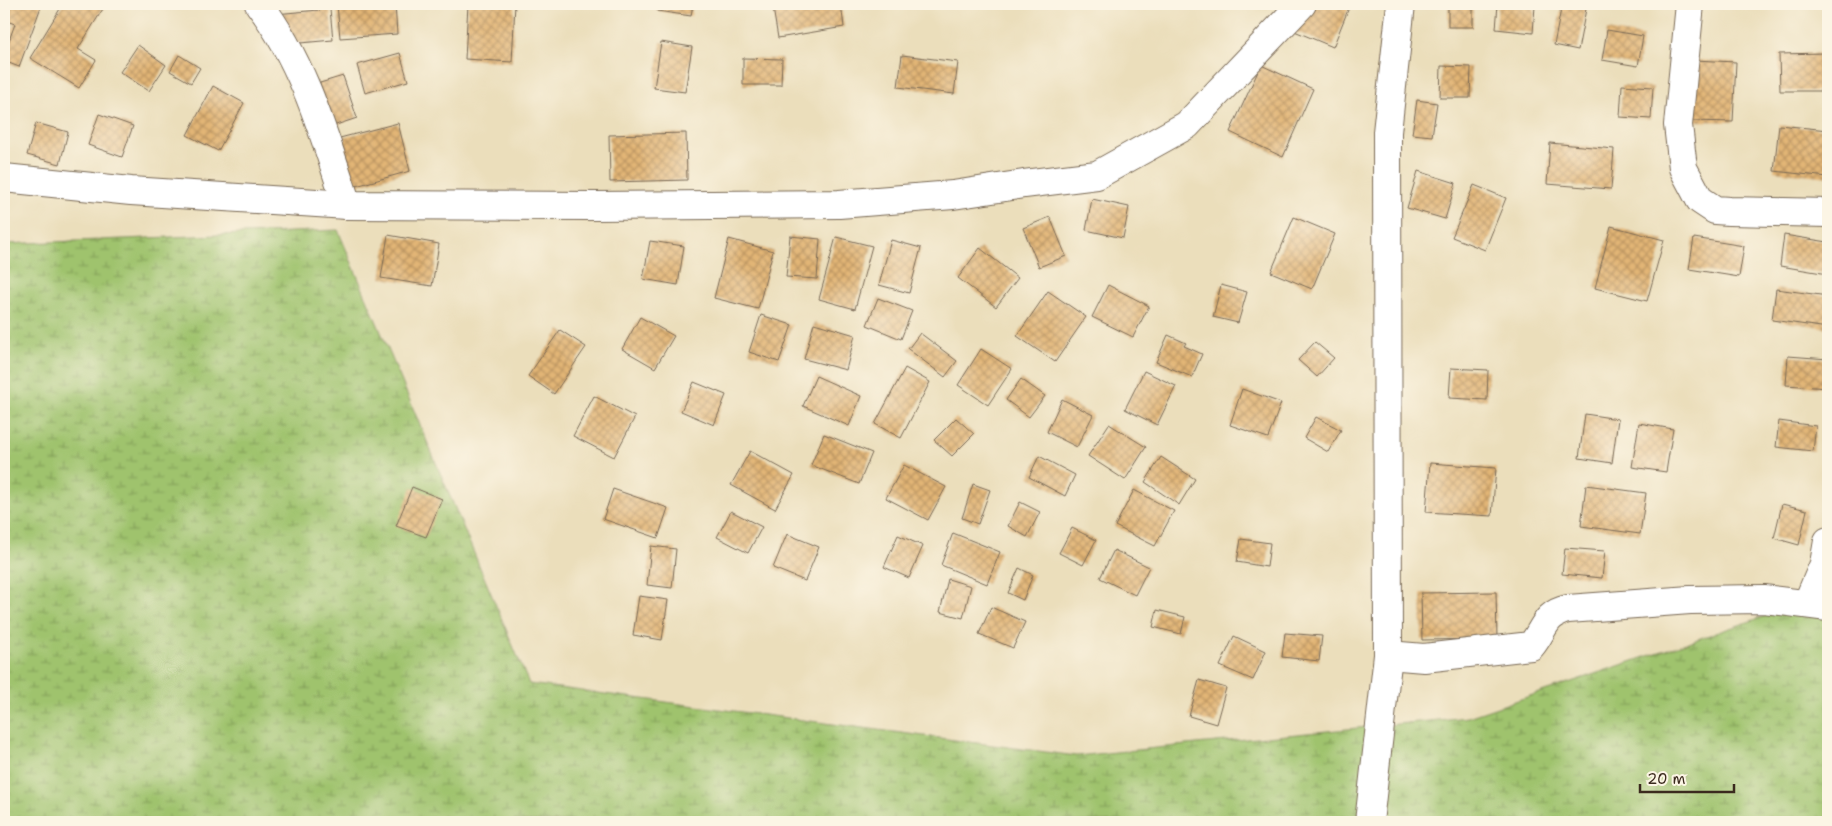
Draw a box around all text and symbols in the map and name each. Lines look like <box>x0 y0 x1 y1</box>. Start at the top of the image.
scale bar <box>1640 761 1733 793</box>
text: 20 m <box>1647 769 1686 789</box>

